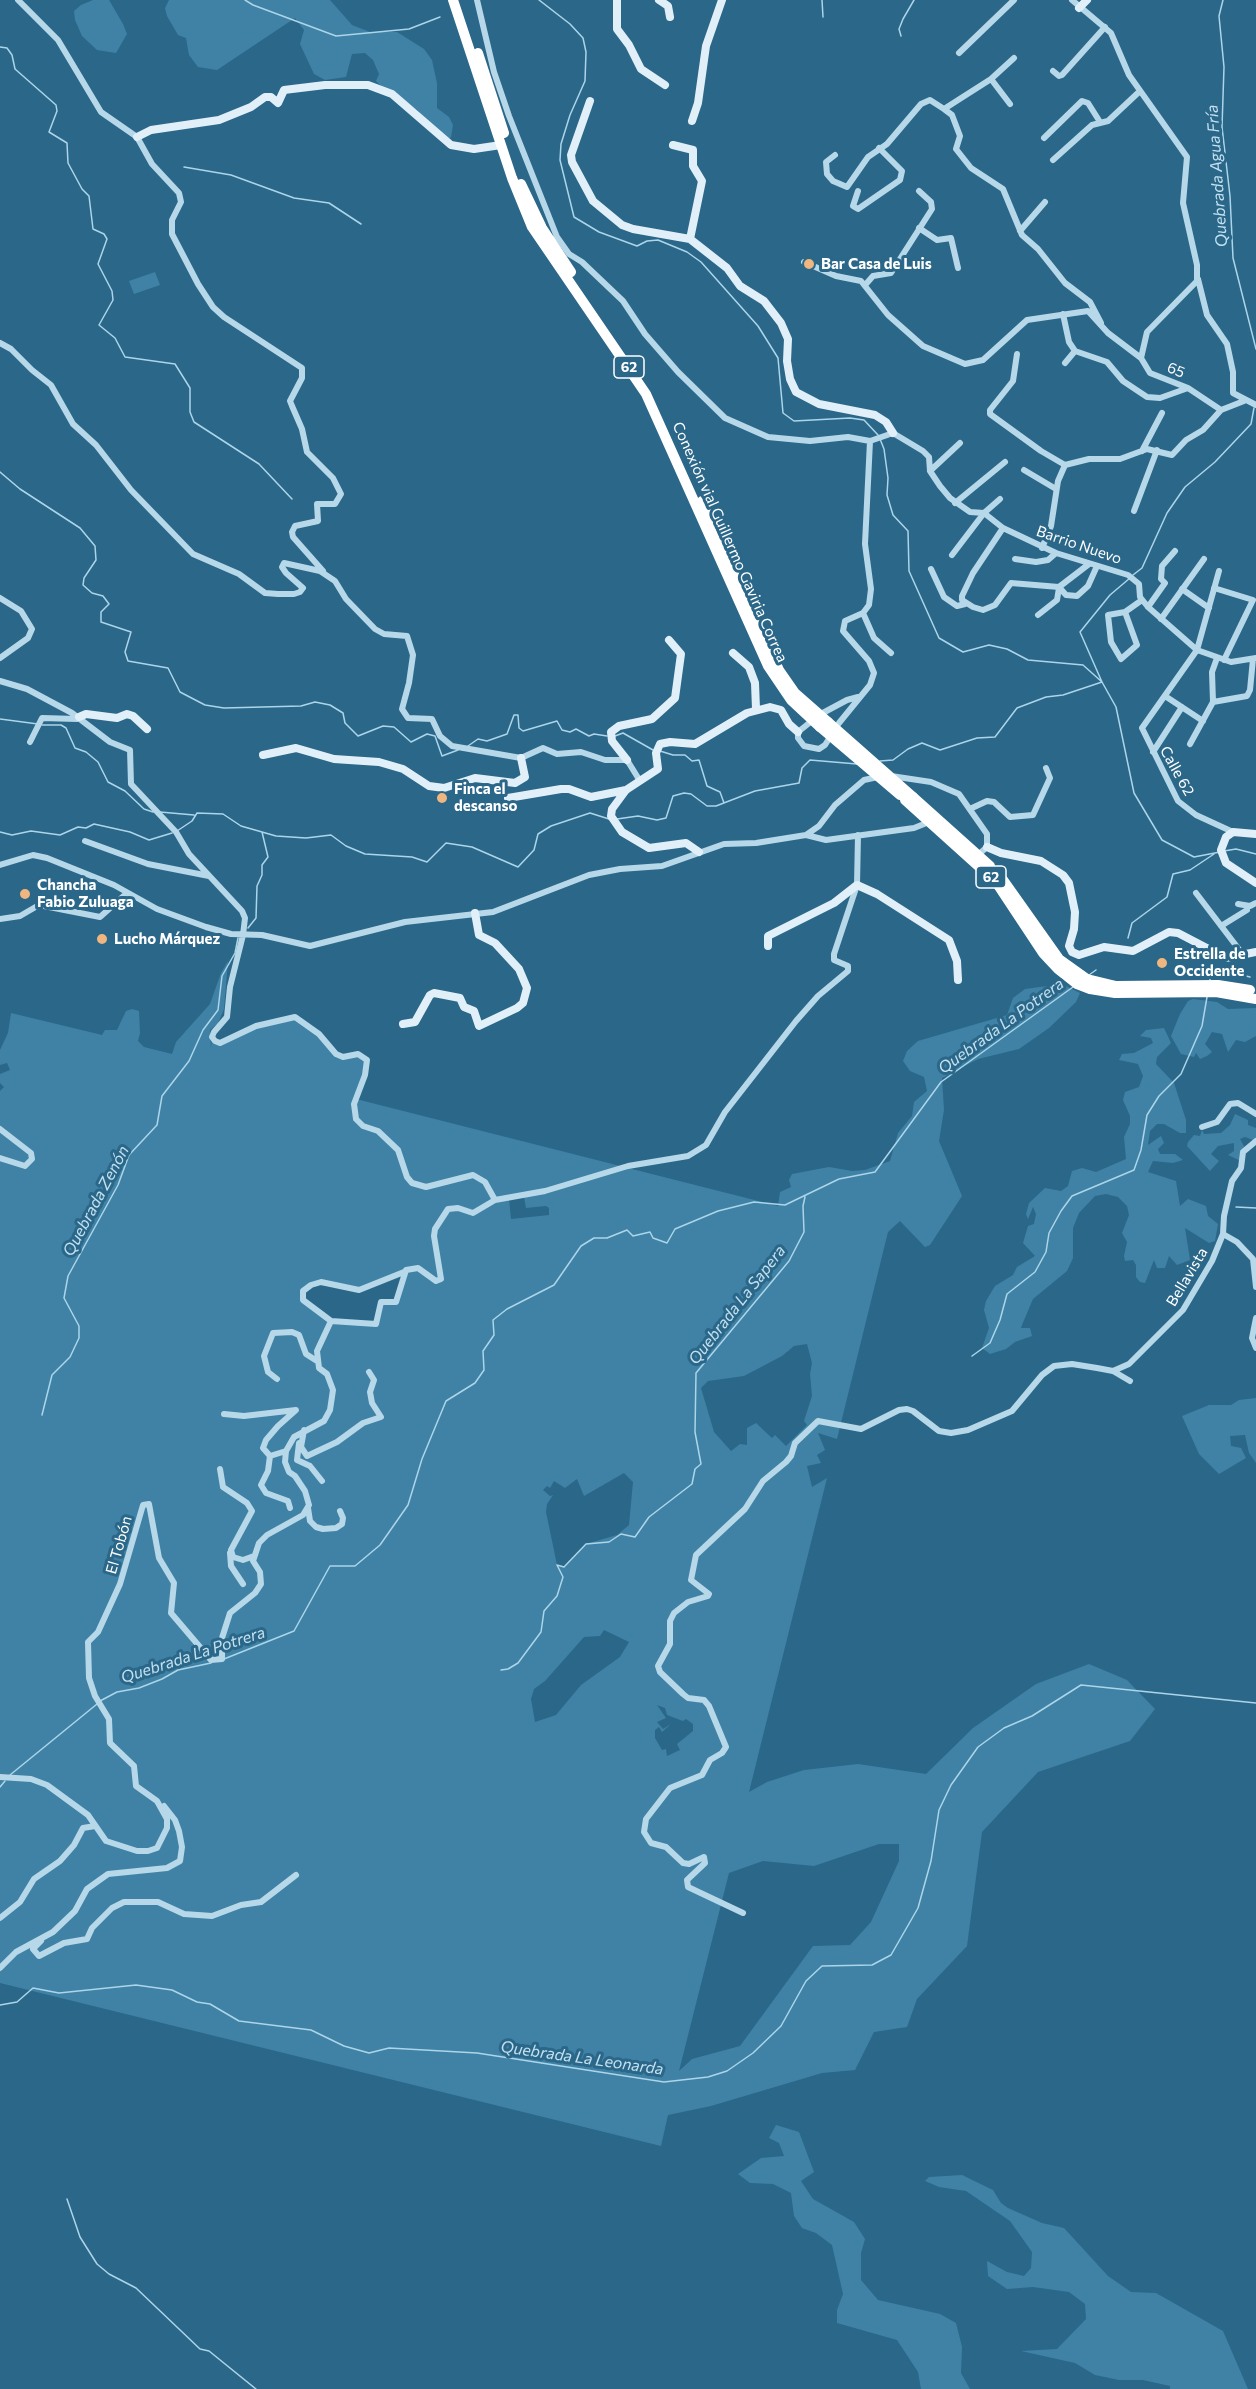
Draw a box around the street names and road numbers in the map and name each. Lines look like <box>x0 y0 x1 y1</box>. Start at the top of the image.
road number: 62 <box>614 356 644 378</box>
street label: 65 <box>1164 358 1188 382</box>
street label: Conexión vial Guillermo Gaviria Correa <box>669 419 791 665</box>
street label: Barrio Nuevo <box>1034 522 1124 568</box>
street label: Calle 62 <box>1156 743 1198 799</box>
road number: 62 <box>976 866 1006 888</box>
street label: Bellavista <box>1162 1244 1212 1310</box>
street label: El Tobón <box>102 1514 136 1576</box>

